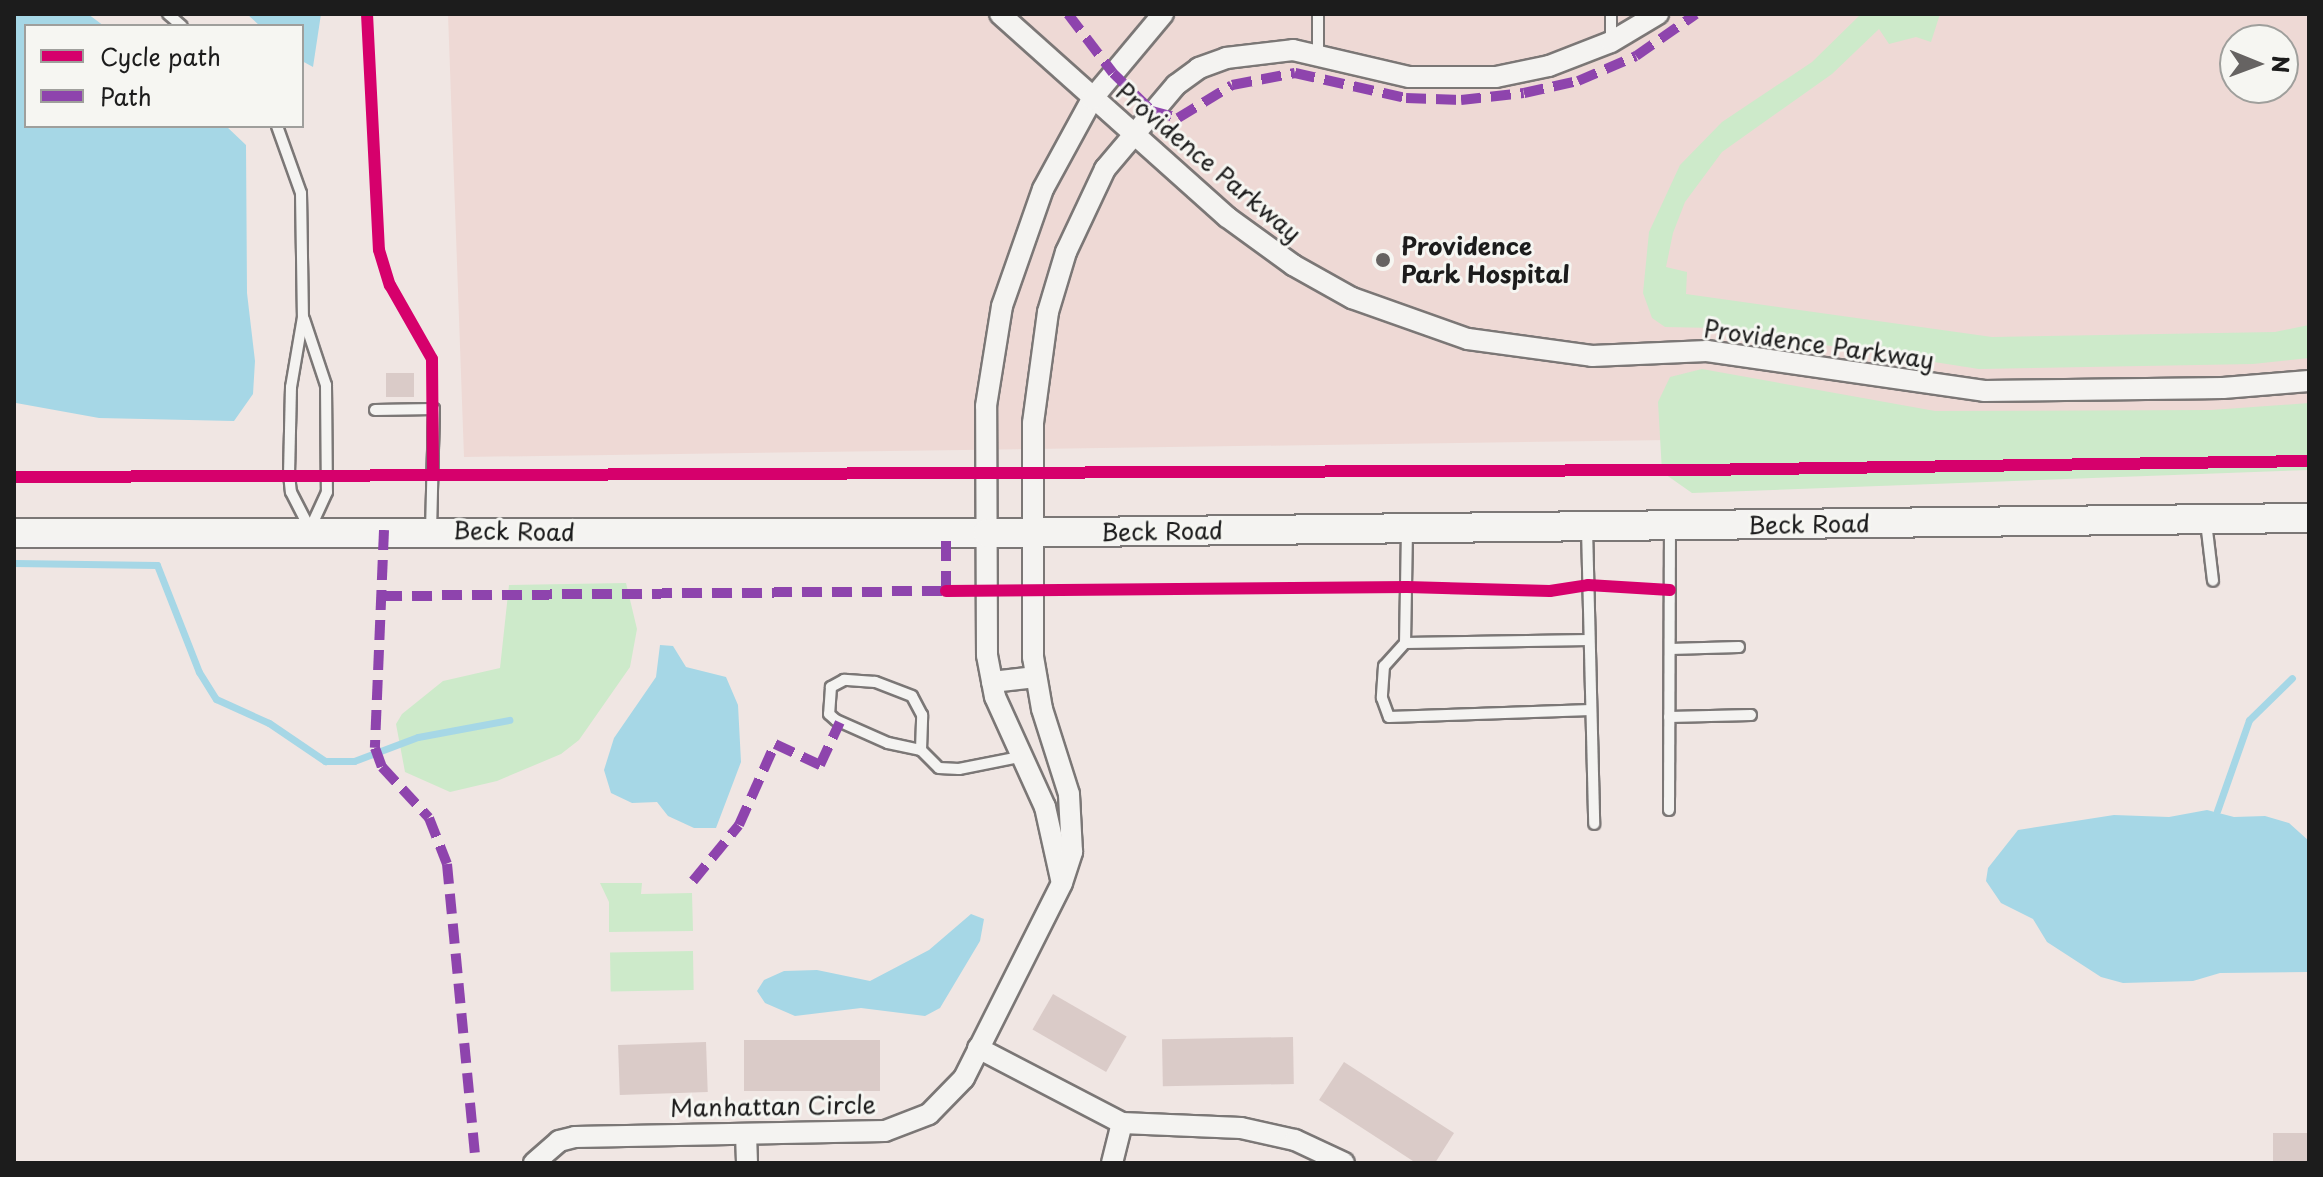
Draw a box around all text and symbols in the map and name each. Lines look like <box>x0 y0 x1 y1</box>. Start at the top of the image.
legend <box>24 24 304 128</box>
north arrow <box>2219 24 2299 104</box>
text: Cycle path <box>100 38 221 74</box>
text: N <box>2265 55 2298 73</box>
street label: Providence Parkway <box>1110 76 1308 248</box>
text: Path <box>100 78 152 114</box>
place label: Providence Park Hospital <box>1401 232 1570 288</box>
marker: Providence Park Hospital <box>1372 249 1394 271</box>
street label: Providence Parkway <box>1701 314 1937 374</box>
street label: Beck Road <box>1748 509 1870 539</box>
street label: Beck Road <box>453 516 575 546</box>
street label: Beck Road <box>1101 516 1223 546</box>
street label: Manhattan Circle <box>669 1090 877 1122</box>

